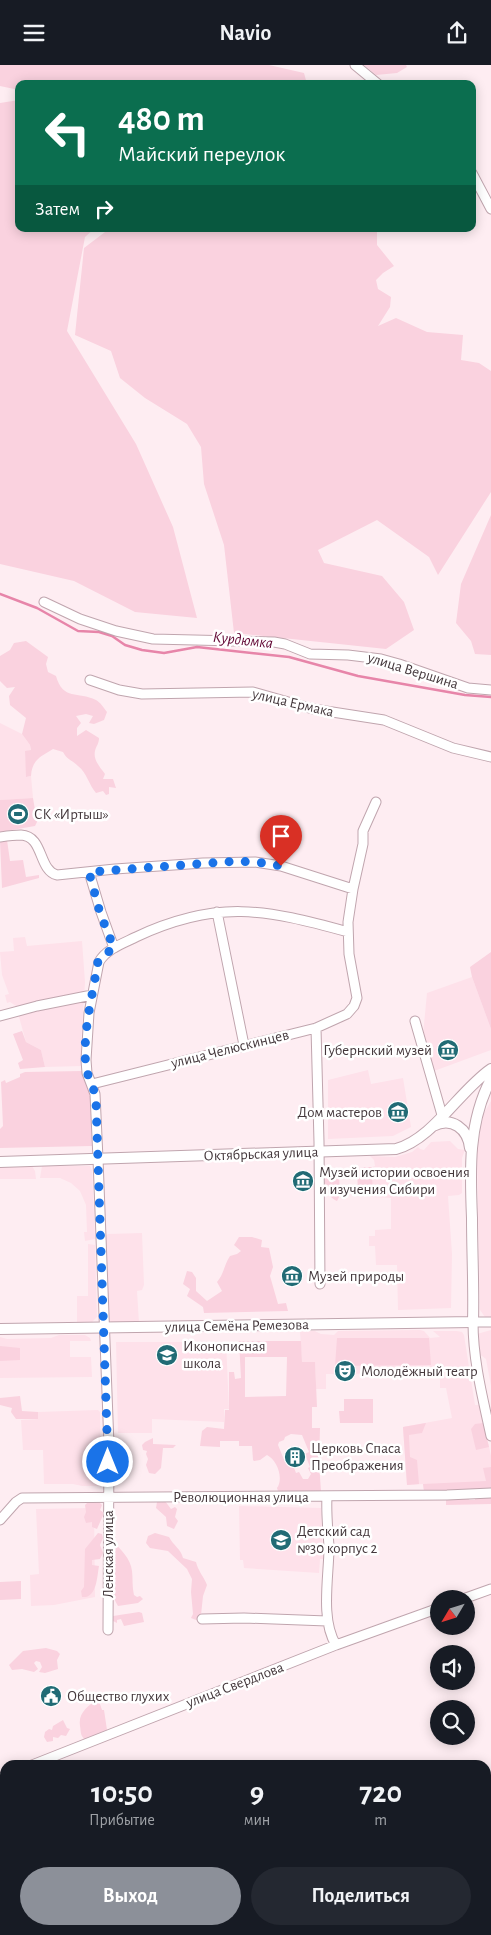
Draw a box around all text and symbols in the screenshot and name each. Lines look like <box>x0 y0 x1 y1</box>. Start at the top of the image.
icon: menu <box>20 19 48 47</box>
icon: share <box>443 19 471 47</box>
text: Navio <box>220 22 271 44</box>
icon: left <box>35 100 100 165</box>
text: 480 m <box>118 102 205 137</box>
text: Майский переулок <box>118 143 285 165</box>
icon: right <box>90 195 118 223</box>
text: Затем <box>35 200 80 219</box>
water label: Курдюмка <box>212 629 274 652</box>
street label: улица Вершина <box>365 650 460 692</box>
street label: улица Ермака <box>250 686 335 720</box>
sports icon: СК «Иртыш» <box>6 802 30 826</box>
place label: СК «Иртыш» <box>34 807 109 822</box>
pin <box>260 815 302 866</box>
icon: arrive <box>267 822 295 850</box>
street label: улица Челюскинцев <box>169 1027 291 1071</box>
museum icon: Губернский музей <box>436 1038 460 1062</box>
place label: Губернский музей <box>323 1043 432 1058</box>
museum icon: Дом мастеров <box>386 1100 410 1124</box>
place label: Дом мастеров <box>297 1105 382 1120</box>
street label: Октябрьская улица <box>203 1144 319 1163</box>
place label: Музей истории освоения и изучения Сибири <box>319 1165 470 1197</box>
museum icon: Музей истории освоения и изучения Сибири <box>291 1169 315 1193</box>
museum icon: Музей природы <box>280 1264 304 1288</box>
place label: Музей природы <box>308 1269 404 1284</box>
street label: улица Семёна Ремезова <box>164 1317 309 1335</box>
place label: Иконописная школа <box>183 1339 266 1371</box>
school or university icon: Иконописная школа <box>155 1343 179 1367</box>
theatre icon: Молодёжный театр <box>333 1359 357 1383</box>
place label: Молодёжный театр <box>361 1364 478 1379</box>
position arrow <box>81 1435 133 1487</box>
place label: Церковь Спаса Преображения <box>311 1441 404 1473</box>
building icon: Церковь Спаса Преображения <box>283 1445 307 1469</box>
street label: Революционная улица <box>173 1490 309 1505</box>
street label: Ленская улица <box>101 1510 116 1598</box>
place label: Детский сад №30 корпус 2 <box>297 1524 377 1556</box>
school or university icon: Детский сад №30 корпус 2 <box>269 1528 293 1552</box>
north arrow <box>430 1590 475 1635</box>
map controls <box>430 1590 475 1745</box>
button: sound <box>430 1645 475 1690</box>
street label: улица Свердлова <box>183 1659 286 1711</box>
public building icon: Общество глухих <box>39 1684 63 1708</box>
place label: Общество глухих <box>67 1689 170 1704</box>
button: search <box>430 1700 475 1745</box>
text: 10:50 <box>91 1778 153 1808</box>
text: 9 <box>250 1778 264 1808</box>
text: 720 <box>359 1778 402 1808</box>
text: Прибытие <box>89 1812 155 1828</box>
text: мин <box>244 1812 270 1828</box>
text: m <box>374 1812 387 1828</box>
button: Выход <box>20 1867 241 1925</box>
button: Поделиться <box>251 1867 471 1925</box>

